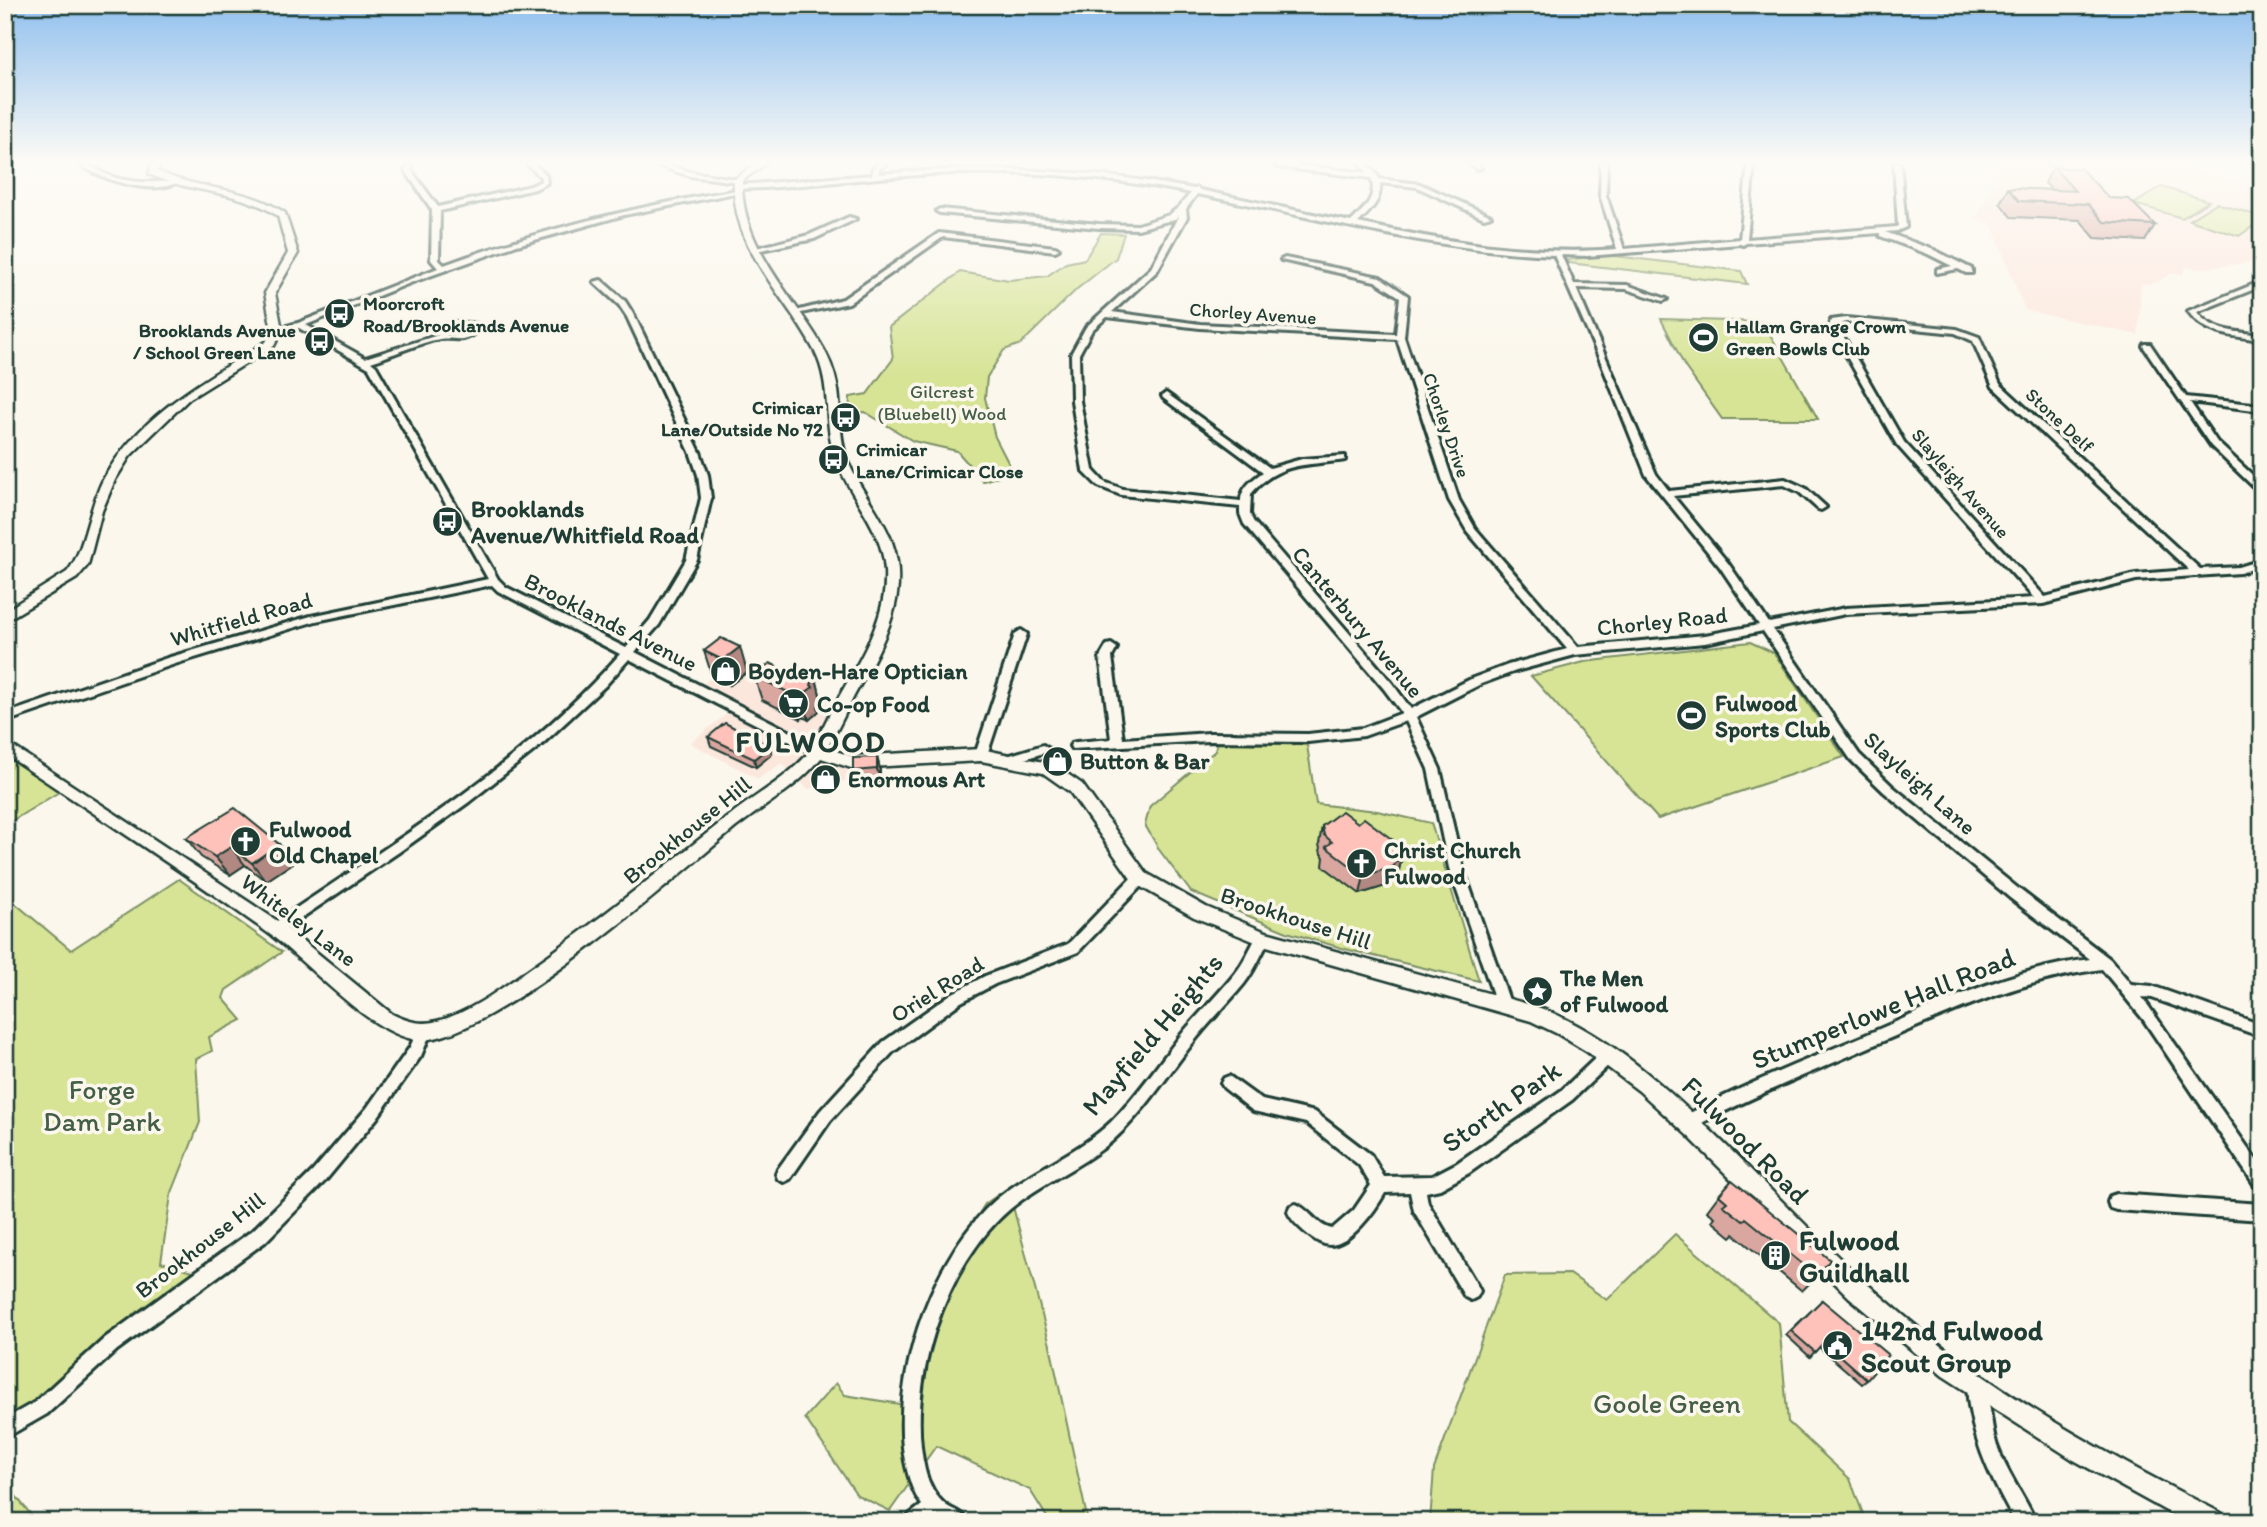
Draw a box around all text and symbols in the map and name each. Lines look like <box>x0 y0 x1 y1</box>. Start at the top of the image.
place label: Moorcroft Road/Brooklands Avenue <box>363 292 569 337</box>
bus stop icon: Moorcroft Road/Brooklands Avenue <box>323 297 357 331</box>
street label: Chorley Avenue <box>1189 298 1317 329</box>
place label: Hallam Grange Crown Green Bowls Club <box>1726 315 1906 360</box>
place label: Brooklands Avenue / School Green Lane <box>132 319 296 364</box>
sports icon: Hallam Grange Crown Green Bowls Club <box>1686 320 1720 354</box>
bus stop icon: Brooklands Avenue / School Green Lane <box>302 324 336 358</box>
street label: Chorley Drive <box>1418 370 1475 481</box>
park label: Gilcrest (Bluebell) Wood <box>878 380 1006 425</box>
street label: Stone Delf <box>2021 383 2099 458</box>
place label: Crimicar Lane/Outside No 72 <box>661 396 823 441</box>
bus stop icon: Crimicar Lane/Outside No 72 <box>829 401 863 435</box>
street label: Slayleigh Avenue <box>1907 424 2015 543</box>
place label: Crimicar Lane/Crimicar Close <box>856 438 1023 483</box>
bus stop icon: Crimicar Lane/Crimicar Close <box>816 443 850 477</box>
place label: Brooklands Avenue/Whitfield Road <box>470 495 700 549</box>
bus stop icon: Brooklands Avenue/Whitfield Road <box>431 505 465 539</box>
street label: Canterbury Avenue <box>1286 540 1430 704</box>
street label: Brooklands Avenue <box>520 566 702 678</box>
street label: Whitfield Road <box>167 585 315 653</box>
street label: Chorley Road <box>1595 600 1729 642</box>
shop icon: Boyden-Hare Optician <box>708 654 742 688</box>
place label: Boyden-Hare Optician <box>748 657 968 685</box>
supermarket icon: Co-op Food <box>777 687 811 721</box>
place label: Fulwood Sports Club <box>1715 689 1831 743</box>
place label: Co-op Food <box>817 690 930 718</box>
sports icon: Fulwood Sports Club <box>1675 699 1709 733</box>
district label: FULWOOD <box>735 723 887 760</box>
street label: Slayleigh Lane <box>1858 725 1982 841</box>
shop icon: Button & Bar <box>1040 744 1074 778</box>
place label: Button & Bar <box>1080 747 1210 775</box>
shop icon: Enormous Art <box>808 762 842 796</box>
place label: Enormous Art <box>848 765 986 793</box>
street label: Brookhouse Hill <box>617 769 757 890</box>
place label: Fulwood Old Chapel <box>269 815 379 869</box>
church icon: Fulwood Old Chapel <box>229 825 263 859</box>
place label: Christ Church Fulwood <box>1384 836 1521 890</box>
church icon: Christ Church Fulwood <box>1344 846 1378 880</box>
street label: Whiteley Lane <box>236 867 362 973</box>
street label: Brookhouse Hill <box>1217 880 1375 956</box>
street label: Stumperlowe Hall Road <box>1746 940 2020 1076</box>
street label: Mayfield Heights <box>1074 946 1230 1122</box>
street label: Oriel Road <box>885 949 989 1029</box>
place label: The Men of Fulwood <box>1559 964 1669 1018</box>
place icon: The Men of Fulwood <box>1520 974 1554 1008</box>
street label: Storth Park <box>1435 1052 1568 1159</box>
street label: Fulwood Road <box>1675 1069 1817 1211</box>
park label: Forge Dam Park <box>43 1072 161 1138</box>
street label: Brookhouse Hill <box>130 1185 271 1304</box>
place label: Fulwood Guildhall <box>1799 1223 1909 1289</box>
building icon: Fulwood Guildhall <box>1759 1239 1793 1273</box>
place label: 142nd Fulwood Scout Group <box>1861 1313 2044 1379</box>
public building icon: 142nd Fulwood Scout Group <box>1821 1329 1855 1363</box>
park label: Goole Green <box>1593 1386 1741 1420</box>

